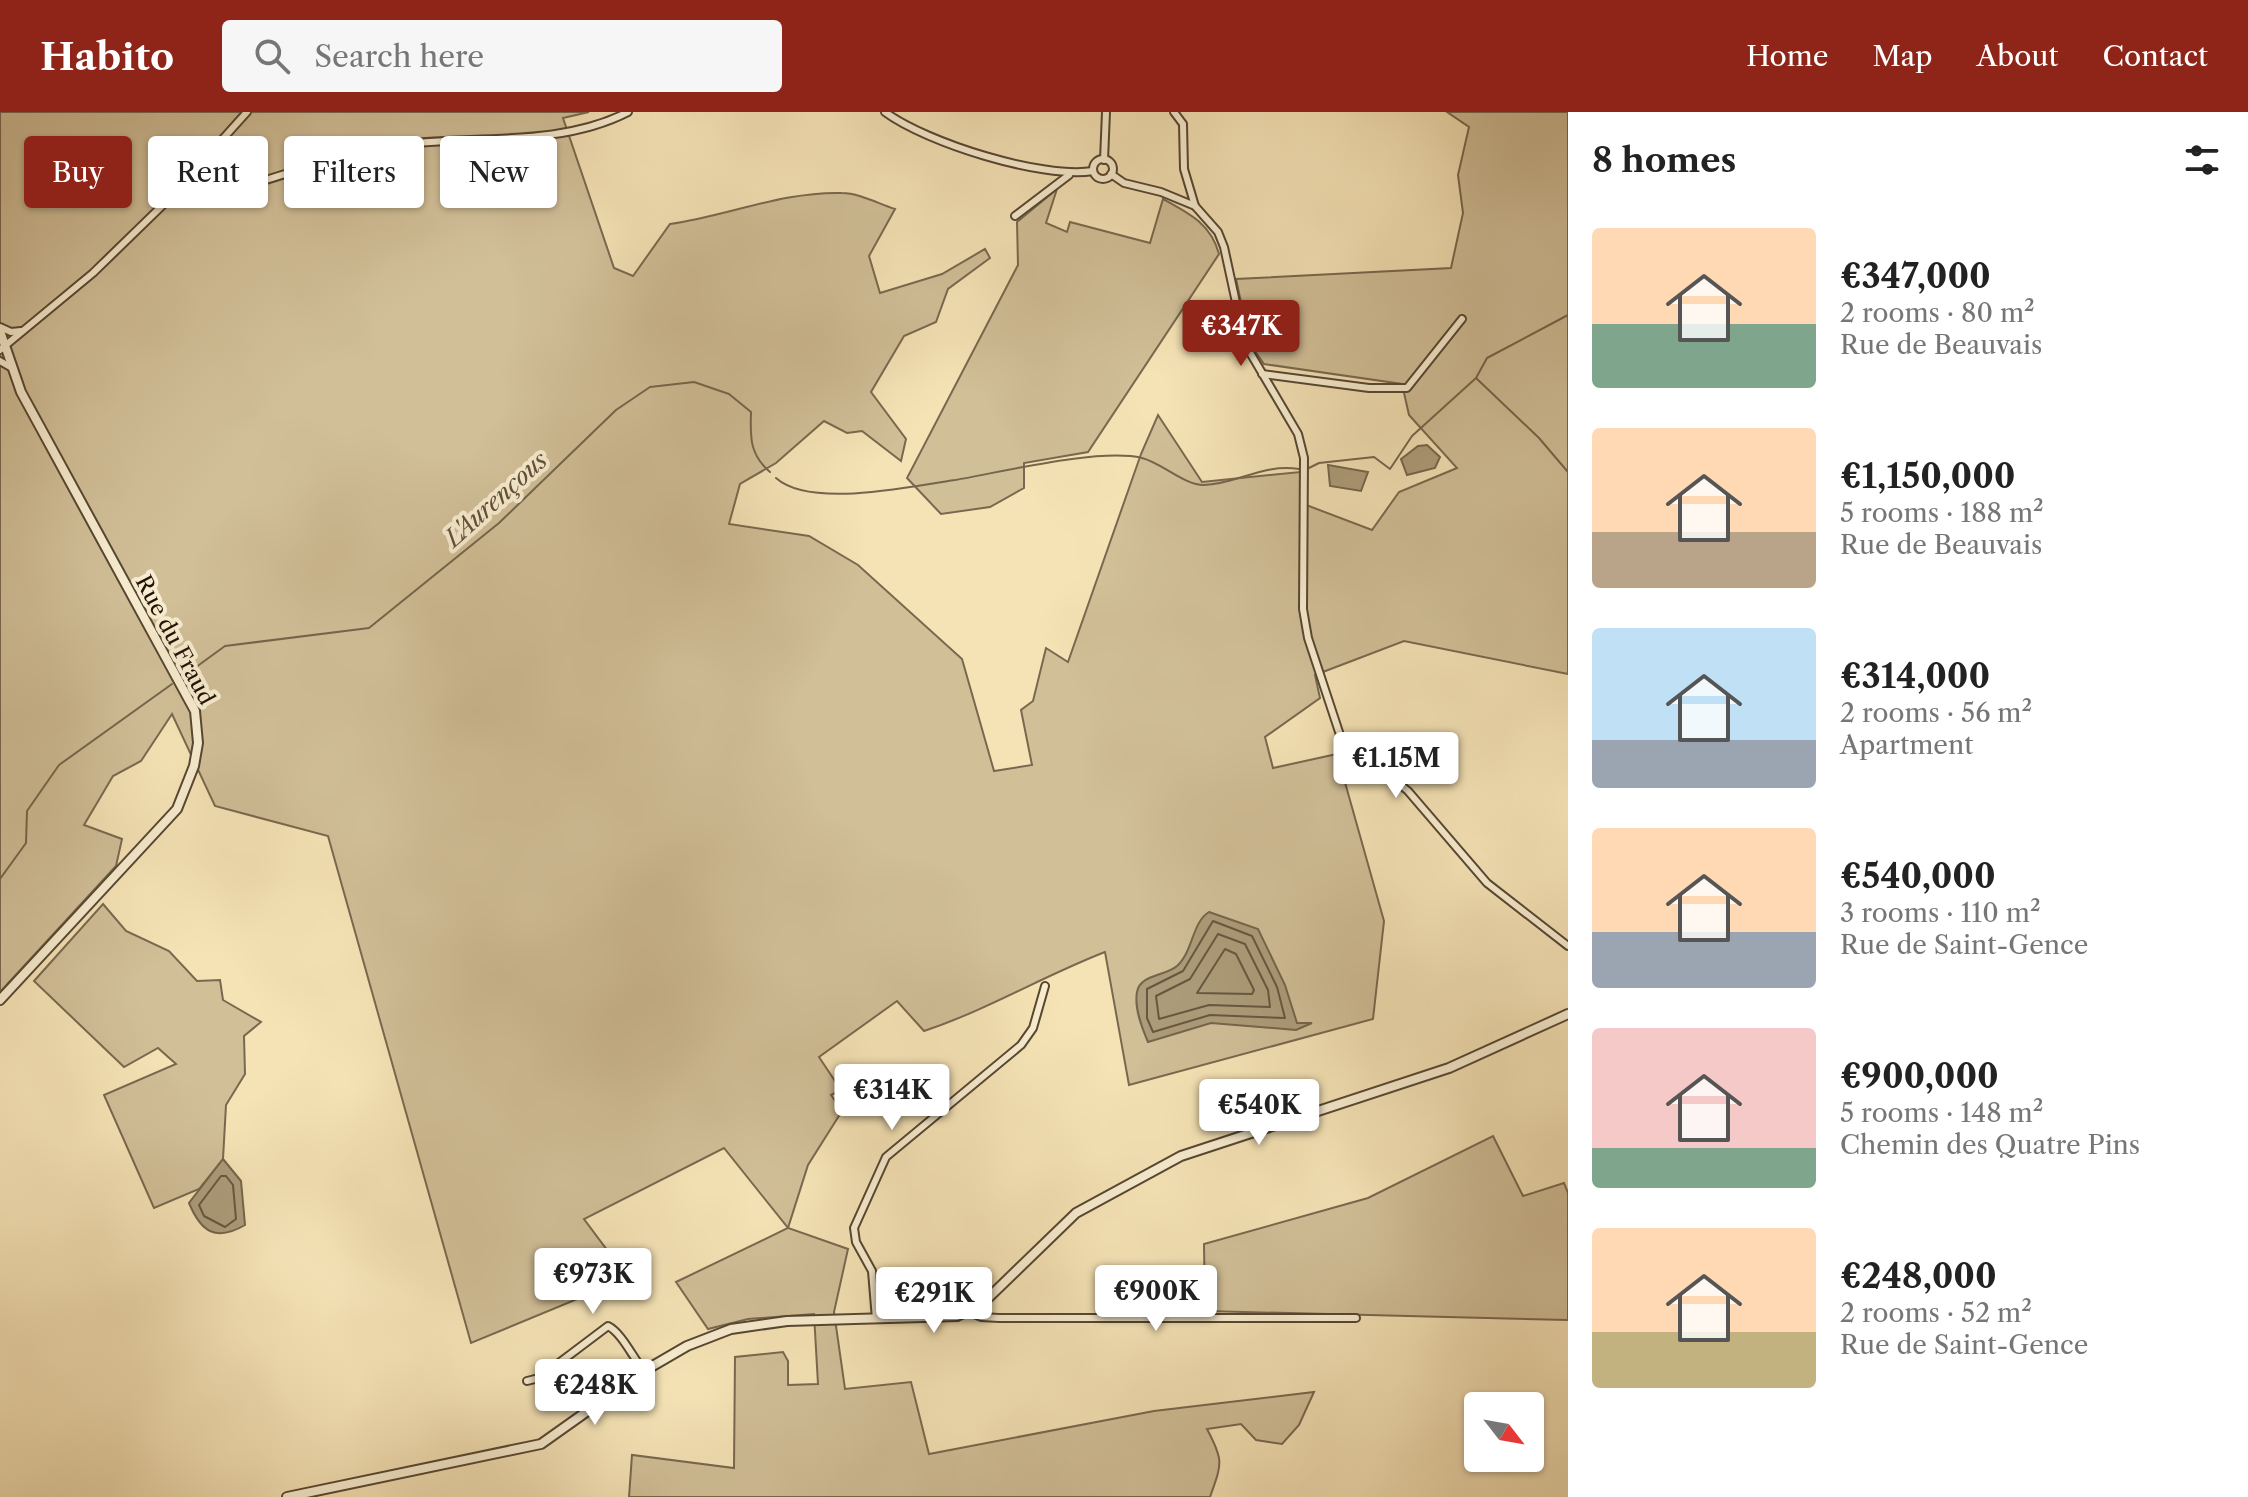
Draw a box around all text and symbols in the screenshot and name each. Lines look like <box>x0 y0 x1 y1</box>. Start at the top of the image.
search box <box>222 20 782 92</box>
text: Habito <box>40 33 174 80</box>
icon: search <box>250 34 294 78</box>
text: Search here <box>314 38 484 75</box>
text: Home <box>1746 39 1828 73</box>
text: Map <box>1872 39 1932 73</box>
text: About <box>1976 39 2058 73</box>
text: Contact <box>2102 39 2208 73</box>
chip: Buy <box>24 136 132 208</box>
chip: Rent <box>148 136 268 208</box>
chip: Filters <box>284 136 424 208</box>
chip: New <box>440 136 557 208</box>
icon: filters <box>2180 138 2224 182</box>
text: 8 homes <box>1592 139 1736 181</box>
text: €347,000 <box>1840 255 1991 297</box>
icon: home <box>1656 260 1752 356</box>
text: 2 rooms · 80 m² <box>1840 297 2035 329</box>
pin: €347K <box>1185 300 1297 368</box>
text: €347K <box>1201 310 1281 342</box>
text: Rue de Beauvais <box>1840 329 2042 361</box>
water label: L'Aurençous <box>437 445 554 554</box>
text: €1,150,000 <box>1840 455 2015 497</box>
icon: home <box>1656 460 1752 556</box>
text: 5 rooms · 188 m² <box>1840 497 2044 529</box>
text: Rue de Beauvais <box>1840 529 2042 561</box>
street label: Rue du Fraud <box>130 571 220 709</box>
text: €314,000 <box>1840 655 1990 697</box>
icon: home <box>1656 660 1752 756</box>
text: 2 rooms · 56 m² <box>1840 697 2032 729</box>
text: Apartment <box>1840 729 1973 761</box>
pin: €1.15M <box>1331 732 1461 800</box>
text: €1.15M <box>1351 742 1441 774</box>
text: €540,000 <box>1840 855 1996 897</box>
icon: home <box>1656 860 1752 956</box>
text: 3 rooms · 110 m² <box>1840 897 2041 929</box>
text: Rue de Saint-Gence <box>1840 929 2088 961</box>
text: €900,000 <box>1840 1055 1999 1097</box>
icon: home <box>1656 1060 1752 1156</box>
pin: €314K <box>836 1064 948 1132</box>
text: €314K <box>852 1074 932 1106</box>
pin: €540K <box>1203 1079 1315 1147</box>
text: €540K <box>1217 1089 1301 1121</box>
text: 5 rooms · 148 m² <box>1840 1097 2043 1129</box>
text: Chemin des Quatre Pins <box>1840 1129 2140 1161</box>
pin: €973K <box>537 1248 649 1316</box>
text: €248,000 <box>1840 1255 1997 1297</box>
text: €973K <box>552 1258 634 1290</box>
icon: home <box>1656 1260 1752 1356</box>
pin: €900K <box>1100 1265 1212 1333</box>
pin: €291K <box>878 1267 990 1335</box>
text: €900K <box>1113 1275 1199 1307</box>
text: €291K <box>894 1277 974 1309</box>
text: 2 rooms · 52 m² <box>1840 1297 2032 1329</box>
text: Rue de Saint-Gence <box>1840 1329 2088 1361</box>
pin: €248K <box>539 1359 651 1427</box>
text: €248K <box>553 1369 637 1401</box>
north arrow <box>1464 1392 1544 1472</box>
map controls <box>1464 1392 1544 1472</box>

